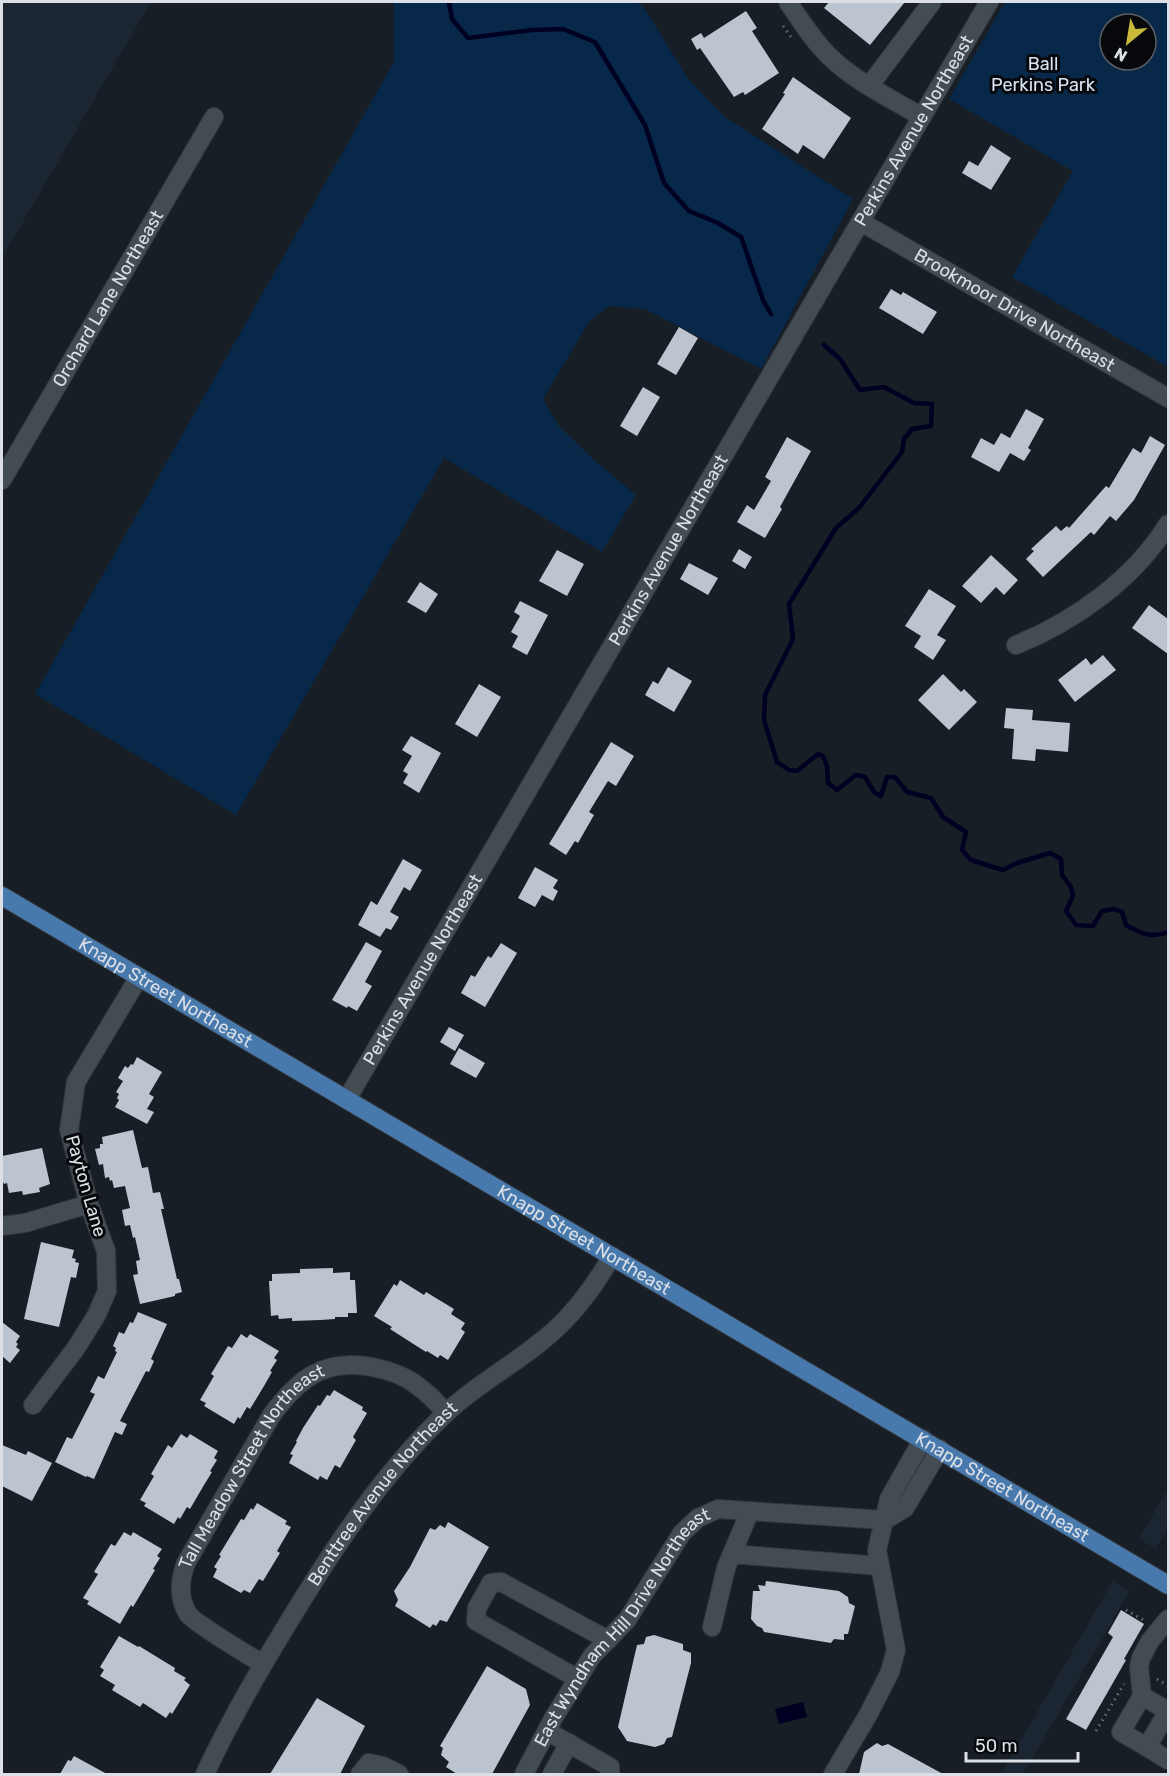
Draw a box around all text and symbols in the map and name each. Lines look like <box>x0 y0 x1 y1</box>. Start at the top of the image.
north arrow <box>1098 12 1158 72</box>
street label: Perkins Avenue Northeast <box>849 31 978 230</box>
text: N <box>1111 43 1130 66</box>
park label: Ball Perkins Park <box>991 53 1096 96</box>
street label: Orchard Lane Northeast <box>48 206 168 391</box>
street label: Brookmoor Drive Northeast <box>910 244 1119 376</box>
street label: Perkins Avenue Northeast <box>604 451 733 650</box>
street label: Perkins Avenue Northeast <box>358 870 487 1069</box>
street label: Knapp Street Northeast <box>75 933 256 1053</box>
street label: Payton Lane <box>61 1133 111 1239</box>
street label: Knapp Street Northeast <box>493 1180 675 1300</box>
street label: Tall Meadow Street Northeast <box>174 1360 328 1572</box>
street label: Benttree Avenue Northeast <box>303 1397 462 1590</box>
street label: Knapp Street Northeast <box>912 1427 1093 1547</box>
street label: East Wyndham Hill Drive Northeast <box>529 1503 713 1750</box>
scale bar <box>966 1725 1078 1763</box>
text: 50 m <box>975 1735 1018 1757</box>

